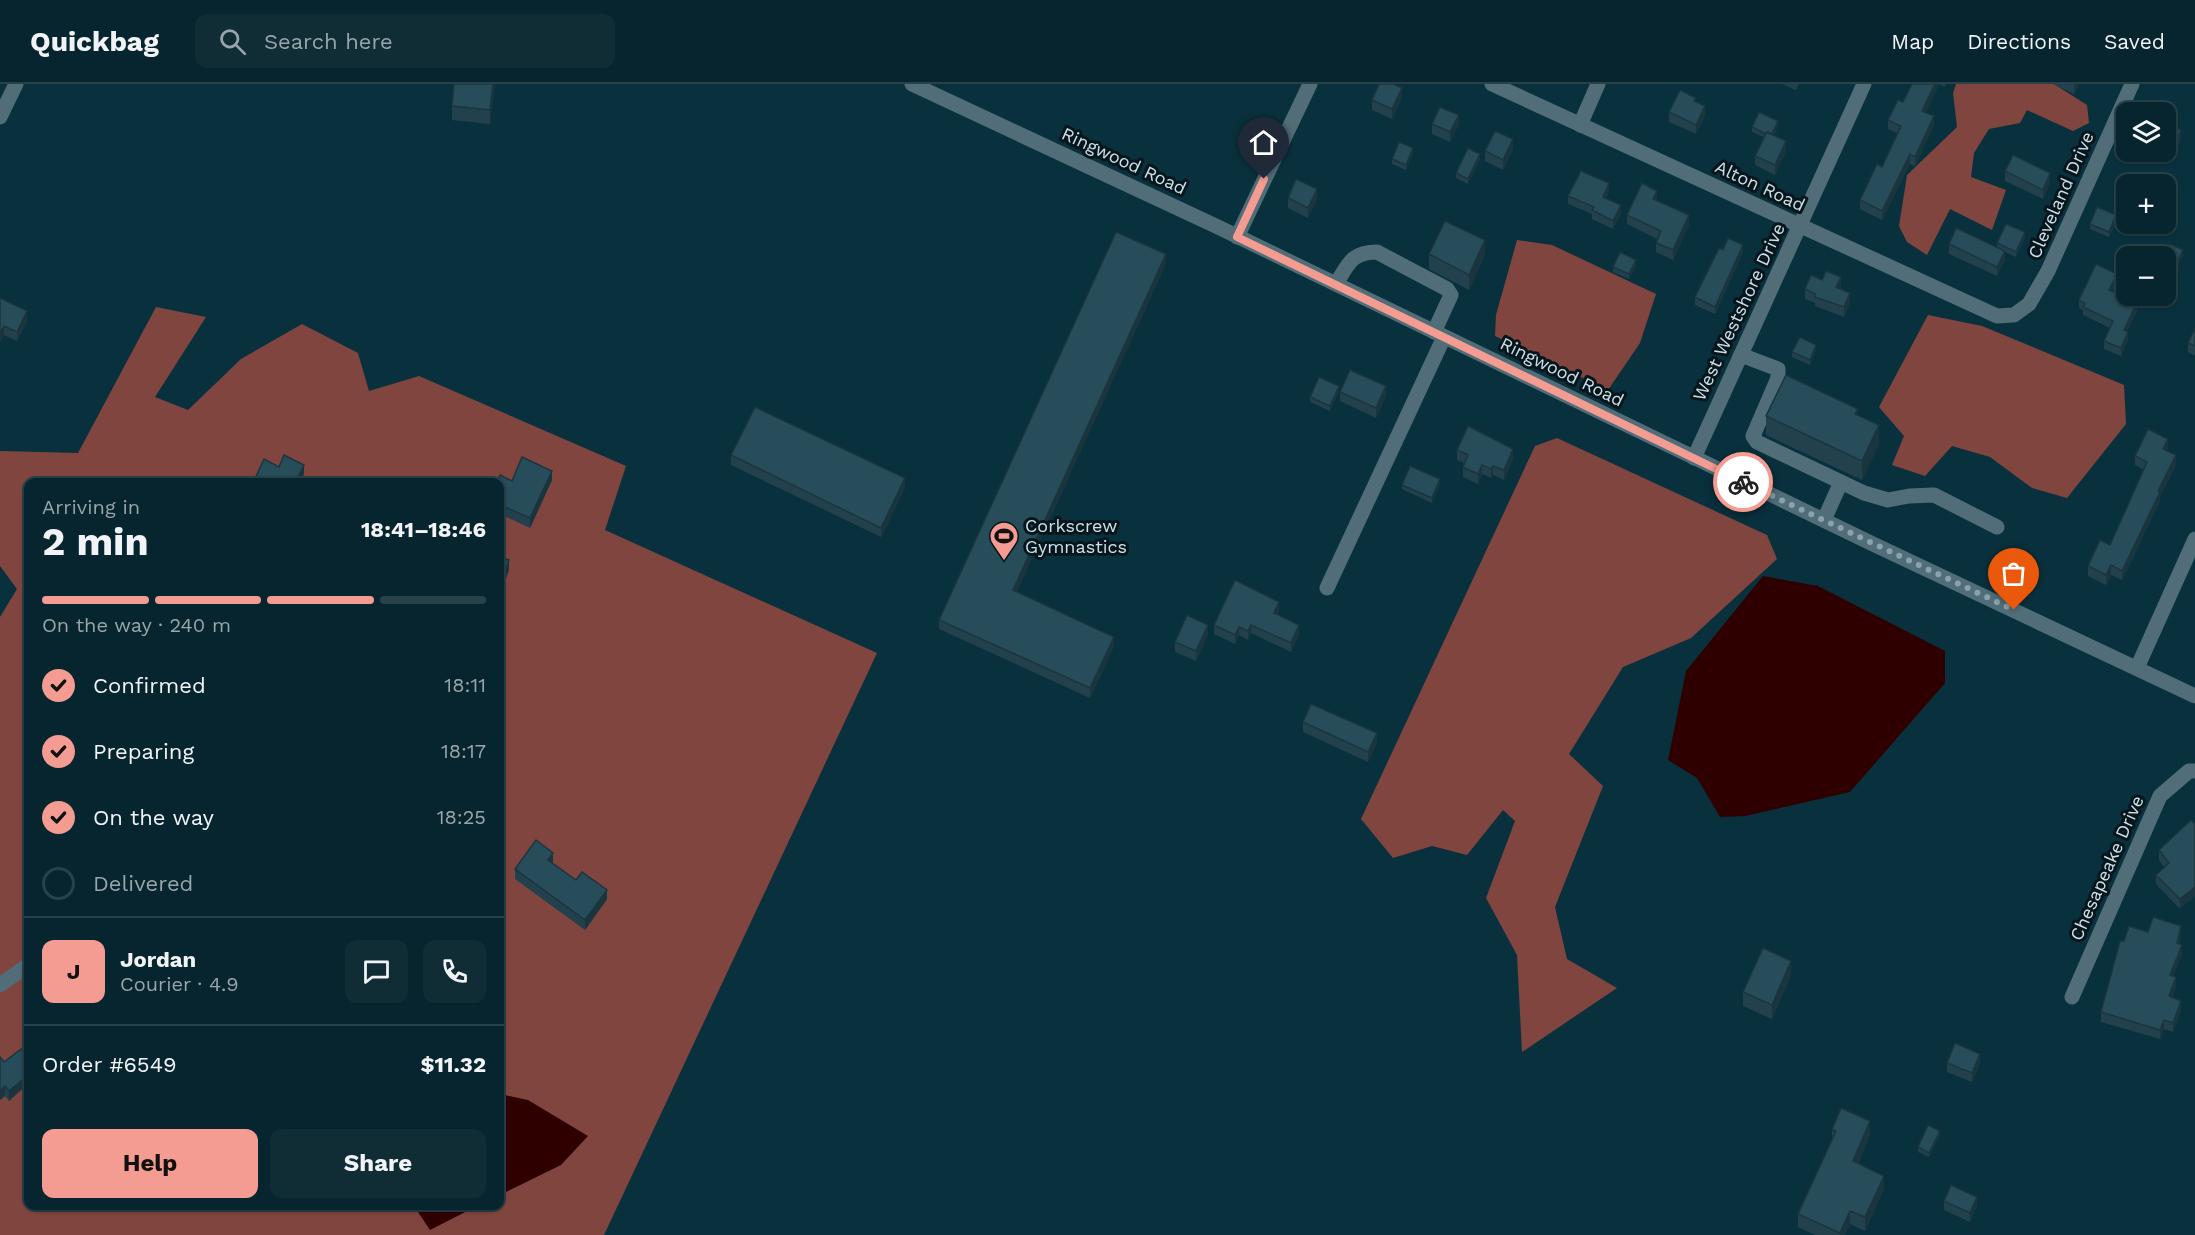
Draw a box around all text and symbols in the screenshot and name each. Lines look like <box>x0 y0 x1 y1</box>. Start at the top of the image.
search box <box>195 14 615 68</box>
text: Quickbag <box>30 25 159 58</box>
icon: search <box>216 25 249 58</box>
text: Search here <box>264 29 393 54</box>
text: Map <box>1891 29 1934 54</box>
text: Directions <box>1967 29 2071 54</box>
text: Saved <box>2104 29 2165 54</box>
map controls <box>2116 102 2176 306</box>
button: layers <box>2116 102 2176 162</box>
pin <box>1238 117 1289 179</box>
street label: Ringwood Road <box>1059 123 1190 199</box>
icon: home <box>1247 126 1280 159</box>
street label: Cleveland Drive <box>2023 128 2098 262</box>
street label: Alton Road <box>1712 156 1808 215</box>
button: + <box>2116 174 2176 234</box>
street label: West Westshore Drive <box>1688 220 1789 404</box>
button: − <box>2116 246 2176 306</box>
street label: Ringwood Road <box>1497 333 1627 411</box>
courier <box>1713 452 1773 512</box>
icon: bike <box>1727 466 1760 499</box>
text: Arriving in <box>42 495 140 519</box>
place label: Corkscrew Gymnastics <box>1025 515 1127 557</box>
text: 18:41–18:46 <box>361 517 486 542</box>
text: 2 min <box>42 519 149 564</box>
sports icon: Corkscrew Gymnastics <box>988 520 1020 562</box>
pin <box>1988 548 2039 610</box>
icon: bag <box>1997 557 2030 590</box>
text: On the way · 240 m <box>42 613 231 637</box>
icon: check <box>42 669 75 702</box>
text: Confirmed <box>93 673 206 698</box>
text: 18:11 <box>444 673 486 697</box>
icon: check <box>42 735 75 768</box>
text: Preparing <box>93 739 194 764</box>
text: 18:17 <box>441 739 486 763</box>
street label: Chesapeake Drive <box>2065 792 2148 944</box>
icon: check <box>42 801 75 834</box>
text: On the way <box>93 805 214 830</box>
text: 18:25 <box>437 805 486 829</box>
text: Delivered <box>93 871 193 896</box>
button: chat <box>345 940 408 1003</box>
button: phone <box>423 940 486 1003</box>
text: Jordan <box>120 947 196 972</box>
text: J <box>67 959 80 984</box>
text: Courier · 4.9 <box>120 972 239 996</box>
text: Order #6549 <box>42 1052 177 1077</box>
text: $11.32 <box>420 1052 486 1077</box>
button: Help <box>42 1129 258 1198</box>
button: Share <box>270 1129 486 1198</box>

